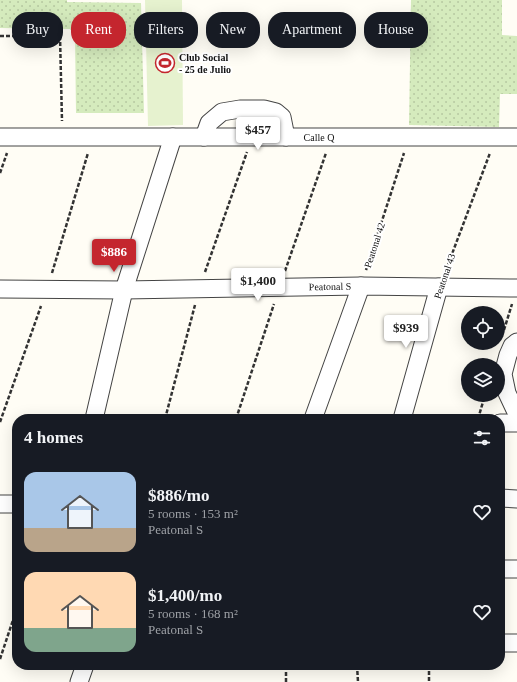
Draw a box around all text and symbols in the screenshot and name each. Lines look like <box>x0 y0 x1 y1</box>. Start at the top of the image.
chip: Buy <box>12 12 63 48</box>
chip: Rent <box>71 12 126 48</box>
chip: Filters <box>134 12 198 48</box>
chip: New <box>206 12 260 48</box>
chip: Apartment <box>268 12 356 48</box>
chip: House <box>364 12 428 48</box>
sports icon: Club Social - 25 de Julio <box>154 52 176 74</box>
place label: Club Social - 25 de Julio <box>179 52 231 75</box>
pin: $457 <box>234 117 282 151</box>
text: $457 <box>245 122 271 137</box>
street label: Calle Q <box>304 132 335 143</box>
street label: Peatonal 42 <box>362 221 387 269</box>
pin: $886 <box>90 239 138 273</box>
text: $886 <box>101 244 127 259</box>
street label: Peatonal 43 <box>432 252 457 300</box>
pin: $1,400 <box>225 268 291 302</box>
text: $1,400 <box>240 273 276 288</box>
street label: Peatonal S <box>309 281 351 292</box>
map controls <box>461 306 505 402</box>
button: locate <box>461 306 505 350</box>
pin: $939 <box>382 315 430 349</box>
text: $939 <box>393 320 419 335</box>
button: layers <box>461 358 505 402</box>
icon: filters <box>471 427 493 449</box>
text: 4 homes <box>24 428 83 447</box>
text: $886/mo <box>148 486 209 505</box>
icon: home <box>56 488 104 536</box>
icon: heart <box>471 501 493 523</box>
text: 5 rooms · 153 m² <box>148 506 238 521</box>
text: Peatonal S <box>148 522 203 537</box>
text: $1,400/mo <box>148 586 222 605</box>
icon: home <box>56 588 104 636</box>
icon: heart <box>471 601 493 623</box>
text: 5 rooms · 168 m² <box>148 606 238 621</box>
text: Peatonal S <box>148 622 203 637</box>

